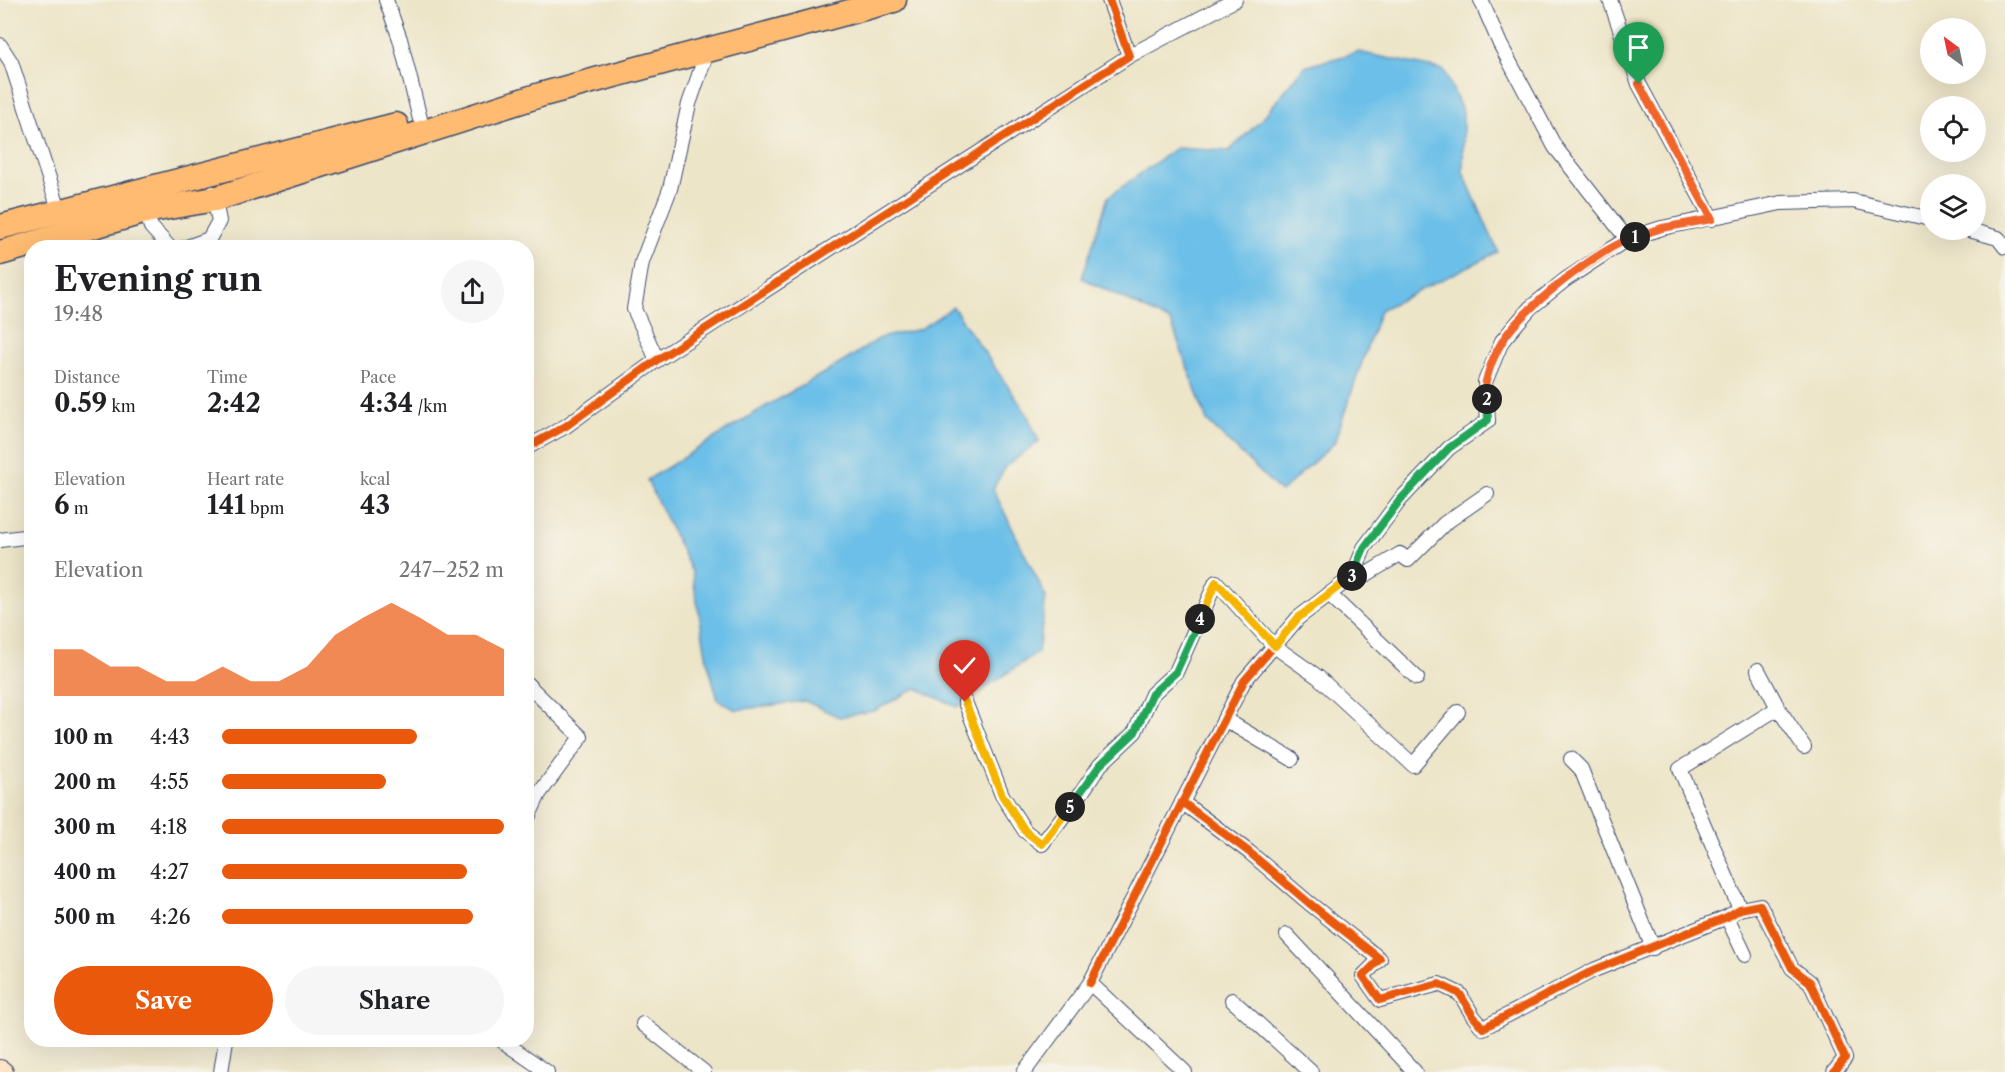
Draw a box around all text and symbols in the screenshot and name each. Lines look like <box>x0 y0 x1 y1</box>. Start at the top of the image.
north arrow <box>1920 18 1986 84</box>
map controls <box>1920 18 1986 240</box>
pin <box>1613 22 1664 84</box>
icon: arrive <box>1622 31 1655 64</box>
button: locate <box>1920 96 1986 162</box>
button: layers <box>1920 174 1986 240</box>
pin: 1 <box>1620 222 1650 252</box>
text: 1 <box>1631 227 1639 247</box>
text: Evening run <box>54 259 262 300</box>
button: share <box>441 260 504 323</box>
text: 19:48 <box>54 302 103 326</box>
text: Distance <box>54 367 120 387</box>
text: Time <box>207 367 247 387</box>
text: Pace <box>360 367 396 387</box>
pin: 2 <box>1472 384 1502 414</box>
text: 0.59 <box>54 387 107 419</box>
text: 2:42 <box>207 387 261 419</box>
text: 4:34 <box>360 387 413 419</box>
text: 2 <box>1482 389 1492 409</box>
text: km <box>107 396 136 416</box>
text: /km <box>413 396 447 416</box>
text: Elevation <box>54 469 125 489</box>
text: Heart rate <box>207 469 284 489</box>
text: kcal <box>360 469 390 489</box>
text: 6 <box>54 489 70 521</box>
text: 141 <box>207 489 246 521</box>
text: 43 <box>360 489 390 521</box>
text: m <box>70 498 89 518</box>
text: bpm <box>246 498 285 518</box>
text: Elevation <box>54 558 143 582</box>
text: 247–252 m <box>399 558 504 582</box>
pin: 3 <box>1337 561 1367 591</box>
text: 3 <box>1347 566 1357 586</box>
pin: 4 <box>1185 604 1215 634</box>
text: 4 <box>1195 609 1205 629</box>
pin <box>939 640 990 702</box>
icon: check <box>948 649 981 682</box>
text: 100 m <box>54 725 113 749</box>
text: 4:43 <box>150 725 190 749</box>
text: 200 m <box>54 770 116 794</box>
text: 4:55 <box>150 770 189 794</box>
pin: 5 <box>1055 792 1085 822</box>
text: 5 <box>1066 797 1074 817</box>
text: 300 m <box>54 815 116 839</box>
text: 4:18 <box>150 815 187 839</box>
text: 400 m <box>54 860 116 884</box>
text: 4:27 <box>150 860 189 884</box>
text: 500 m <box>54 905 115 929</box>
text: 4:26 <box>150 905 190 929</box>
button: Save <box>54 966 273 1035</box>
button: Share <box>285 966 504 1035</box>

